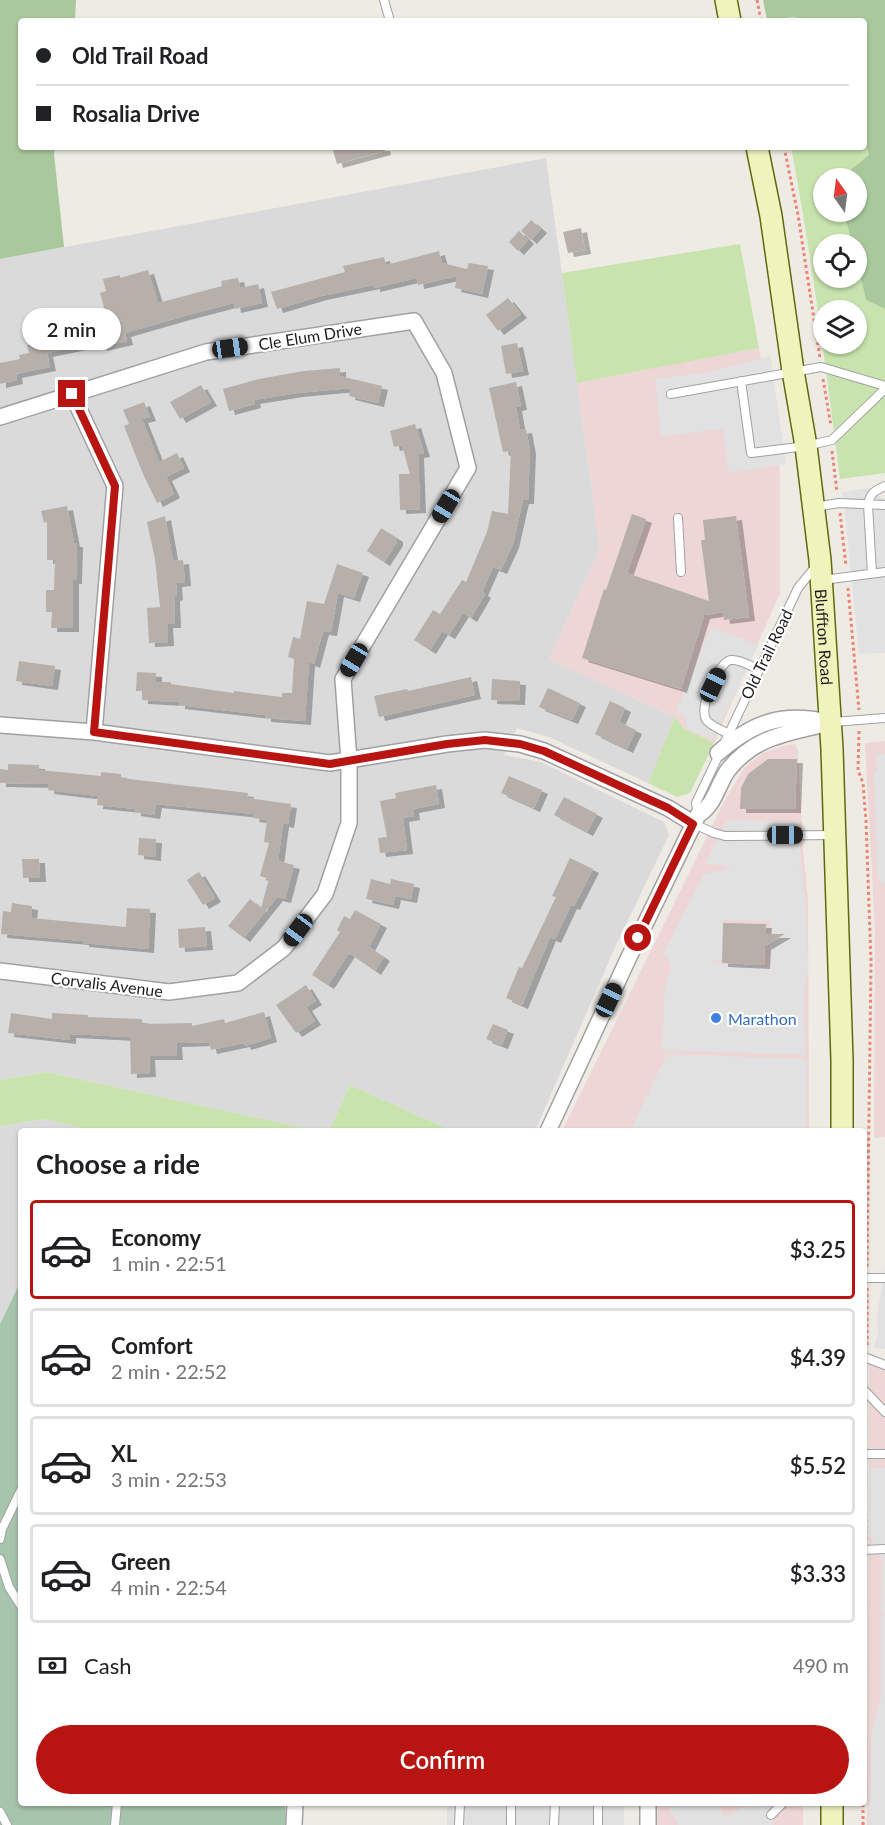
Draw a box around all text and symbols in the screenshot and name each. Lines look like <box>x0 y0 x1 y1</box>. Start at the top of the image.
text: Old Trail Road <box>72 42 209 69</box>
text: Rosalia Drive <box>72 100 200 127</box>
north arrow <box>813 168 867 222</box>
map controls <box>813 168 867 354</box>
button: locate <box>813 234 867 288</box>
button: layers <box>813 300 867 354</box>
callout: 2 min <box>22 307 122 349</box>
text: 2 min <box>47 317 96 341</box>
street label: Cle Elum Drive <box>257 318 363 354</box>
car <box>211 337 249 359</box>
route end <box>58 380 85 407</box>
car <box>429 486 463 526</box>
street label: Bluffton Road <box>812 588 837 686</box>
street label: Old Trail Road <box>736 606 796 702</box>
car <box>337 640 371 680</box>
car <box>697 665 729 705</box>
car <box>767 826 803 844</box>
car <box>280 910 316 950</box>
route start <box>624 924 651 951</box>
street label: Corvalis Avenue <box>50 968 164 1000</box>
car <box>593 980 625 1020</box>
place label: Marathon <box>728 1009 797 1028</box>
marker: Marathon <box>709 1011 723 1025</box>
text: Choose a ride <box>36 1147 200 1180</box>
icon: car <box>39 1223 93 1277</box>
text: Economy <box>111 1224 201 1251</box>
text: $3.25 <box>790 1236 846 1263</box>
text: 1 min · 22:51 <box>111 1251 227 1275</box>
icon: car <box>39 1331 93 1385</box>
text: Comfort <box>111 1332 193 1359</box>
text: $4.39 <box>790 1344 846 1371</box>
text: 2 min · 22:52 <box>111 1359 227 1383</box>
icon: car <box>39 1439 93 1493</box>
text: XL <box>111 1440 137 1467</box>
text: $5.52 <box>790 1452 846 1479</box>
text: 3 min · 22:53 <box>111 1467 227 1491</box>
icon: car <box>39 1547 93 1601</box>
text: Green <box>111 1548 171 1575</box>
text: $3.33 <box>790 1560 846 1587</box>
text: 4 min · 22:54 <box>111 1575 227 1599</box>
icon: cash <box>36 1649 69 1682</box>
text: Cash <box>84 1652 131 1679</box>
text: 490 m <box>793 1653 849 1677</box>
button: Confirm <box>36 1725 849 1794</box>

